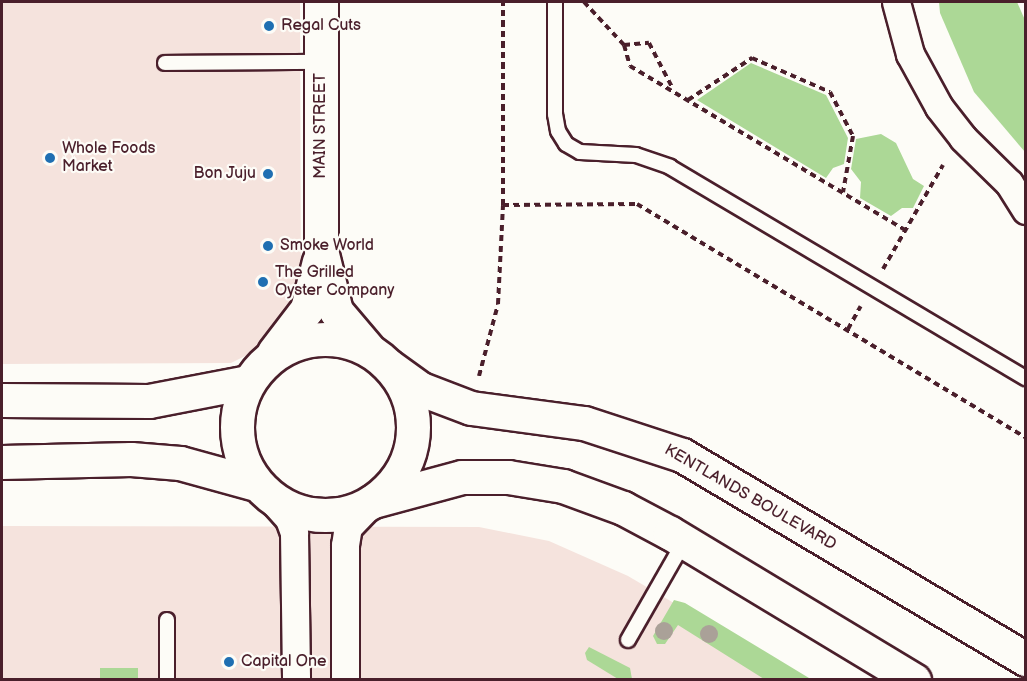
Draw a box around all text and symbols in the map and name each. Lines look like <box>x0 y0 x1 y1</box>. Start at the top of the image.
place label: Regal Cuts <box>281 16 361 36</box>
marker: Regal Cuts <box>262 19 276 33</box>
street label: MAIN STREET <box>311 73 331 179</box>
place label: Whole Foods Market <box>62 139 156 177</box>
marker: Whole Foods Market <box>43 151 57 165</box>
place label: Bon Juju <box>193 164 256 184</box>
marker: Bon Juju <box>261 167 275 181</box>
place label: Smoke World <box>280 236 375 256</box>
marker: Smoke World <box>261 239 275 253</box>
place label: The Grilled Oyster Company <box>275 263 394 301</box>
marker: The Grilled Oyster Company <box>256 275 270 289</box>
street label: KENTLANDS BOULEVARD <box>661 441 839 555</box>
place label: Capital One <box>241 652 327 672</box>
marker: Capital One <box>222 655 236 669</box>

